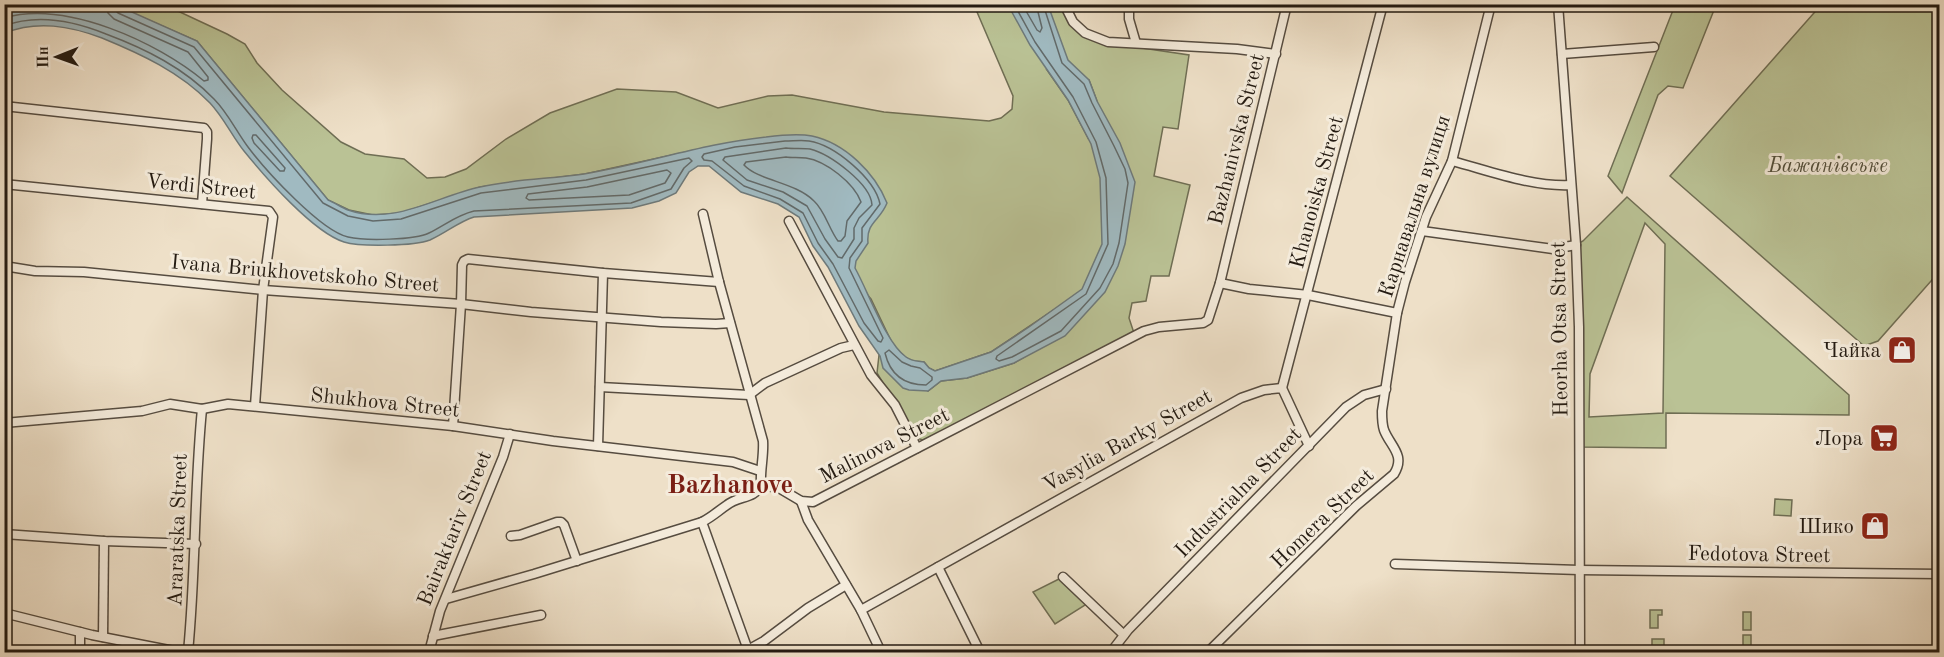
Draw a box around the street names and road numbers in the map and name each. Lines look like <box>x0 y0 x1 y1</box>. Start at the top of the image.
street label: Bazhanivska Street <box>1206 51 1269 227</box>
street label: Карнавальна вулиця <box>1376 113 1455 300</box>
street label: Khanoiska Street <box>1287 114 1348 271</box>
street label: Verdi Street <box>145 171 257 204</box>
street label: Heorha Otsa Street <box>1548 241 1573 417</box>
street label: Ivana Briukhovetskoho Street <box>170 252 440 297</box>
street label: Shukhova Street <box>309 385 460 422</box>
street label: Vasylia Barky Street <box>1040 386 1216 497</box>
street label: Malinova Street <box>816 405 953 488</box>
street label: Industrialna Street <box>1172 424 1306 562</box>
street label: Bairaktariv Street <box>415 448 496 609</box>
street label: Araratska Street <box>165 453 192 607</box>
street label: Homera Street <box>1268 465 1378 573</box>
street label: Fedotova Street <box>1687 544 1831 567</box>

